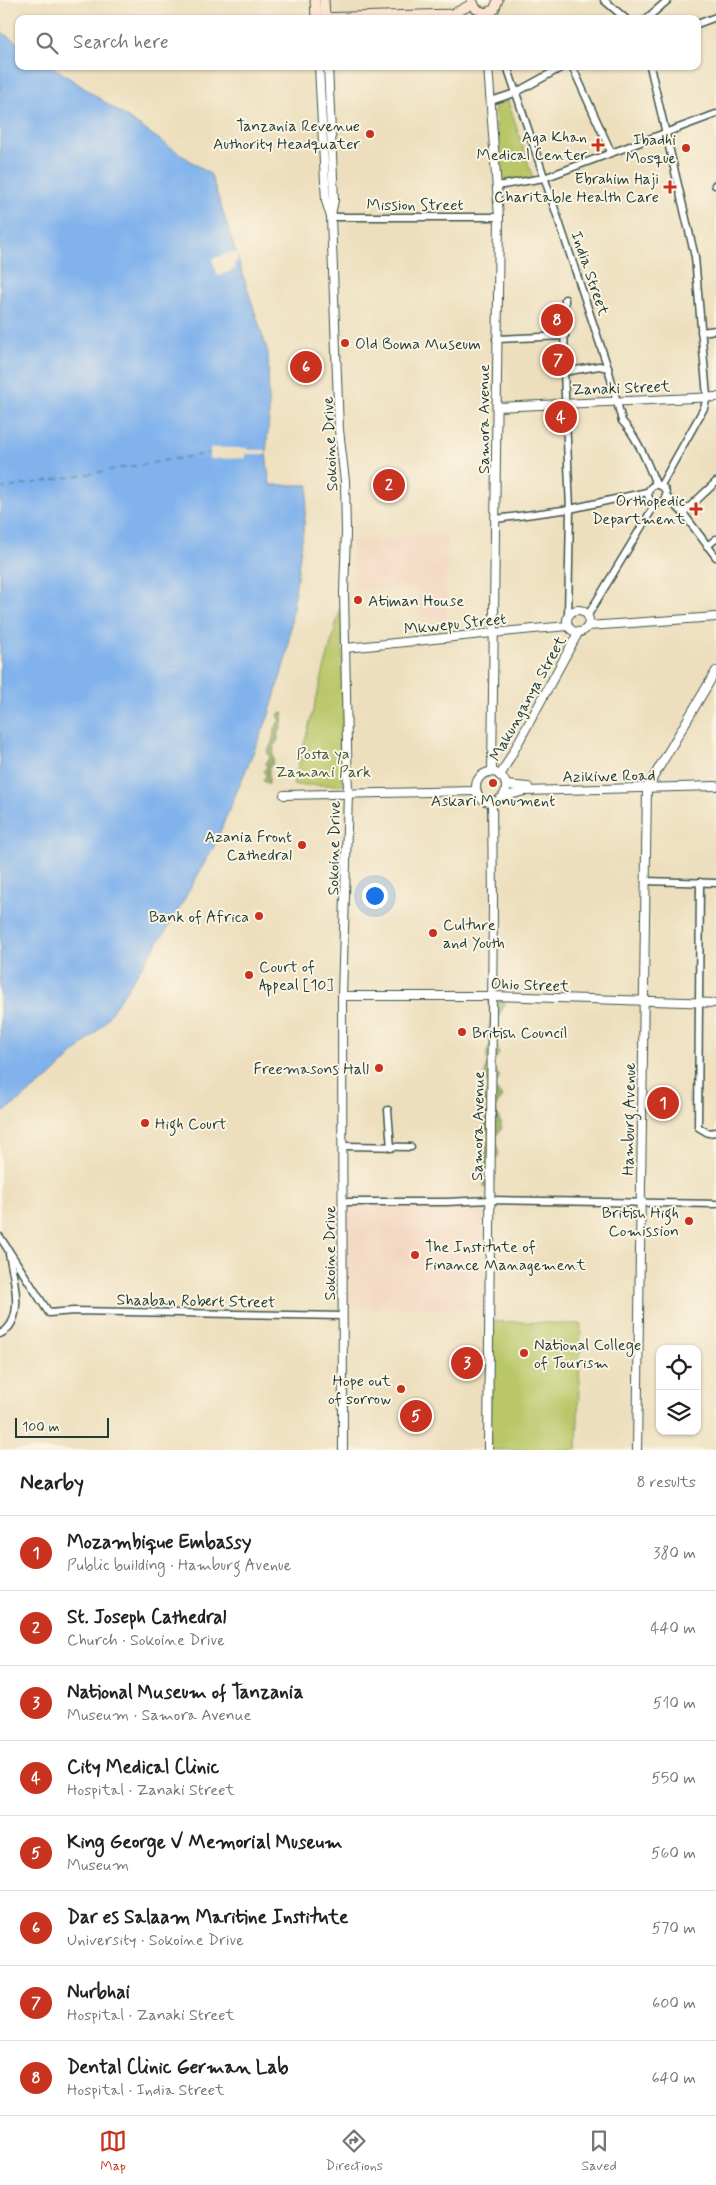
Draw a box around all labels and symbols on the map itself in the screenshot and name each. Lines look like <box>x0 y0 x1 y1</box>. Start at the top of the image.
place label: Tanzania Revenue Authority Headquater <box>213 116 360 155</box>
place label: Aga Khan Medical Center <box>477 127 587 166</box>
marker: Tanzania Revenue Authority Headquater <box>364 128 376 140</box>
place label: Ibadhi Mosque <box>626 130 676 169</box>
marker: Aga Khan Medical Center <box>591 138 605 152</box>
marker: Ibadhi Mosque <box>680 142 692 154</box>
place label: Ebrahim Haji Charitable Health Care <box>494 169 659 208</box>
marker: Ebrahim Haji Charitable Health Care <box>663 180 677 194</box>
street label: Mission Street <box>367 195 463 216</box>
street label: India Street <box>565 228 614 319</box>
pin: 8 <box>541 301 573 339</box>
place label: Old Boma Museum <box>355 334 481 355</box>
marker: Old Boma Museum <box>339 337 351 349</box>
pin: 7 <box>542 341 574 379</box>
pin: 6 <box>290 348 322 386</box>
street label: Samora Avenue <box>474 364 495 474</box>
street label: Zanaki Street <box>572 376 671 401</box>
street label: Sokoine Drive <box>318 396 343 492</box>
pin: 4 <box>545 398 577 436</box>
pin: 2 <box>373 466 405 504</box>
place label: Orthopedic Department <box>592 491 686 530</box>
marker: Orthopedic Department <box>689 502 703 516</box>
place label: Atiman House <box>368 591 464 612</box>
marker: Atiman House <box>352 594 364 606</box>
street label: Mkwepu Street <box>403 609 507 640</box>
street label: Makunganya Street <box>485 632 572 765</box>
park label: Posta ya Zamani Park <box>275 744 371 783</box>
street label: Azikiwe Road <box>562 765 656 788</box>
marker: Askari Monument <box>487 777 499 789</box>
place label: Askari Monument <box>431 791 555 812</box>
street label: Sokoine Drive <box>323 800 346 896</box>
place label: Azania Front Cathedral <box>205 827 292 866</box>
marker: Azania Front Cathedral <box>296 839 308 851</box>
your location <box>362 883 388 909</box>
place label: Bank of Africa <box>149 907 249 928</box>
marker: Bank of Africa <box>253 910 265 922</box>
place label: Culture and Youth <box>443 915 505 954</box>
marker: Culture and Youth <box>427 927 439 939</box>
place label: Court of Appeal [10] <box>259 957 333 997</box>
marker: Court of Appeal [10] <box>243 969 255 981</box>
street label: Ohio Street <box>490 974 570 997</box>
place label: British Council <box>472 1023 567 1044</box>
marker: British Council <box>456 1026 468 1038</box>
place label: Freemasons Hall <box>254 1059 369 1080</box>
marker: Freemasons Hall <box>373 1062 385 1074</box>
street label: Hamburg Avenue <box>618 1062 642 1176</box>
street label: Samora Avenue <box>467 1071 490 1181</box>
pin: 1 <box>647 1084 679 1122</box>
place label: High Court <box>155 1114 227 1136</box>
marker: High Court <box>139 1117 151 1129</box>
place label: British High Comission <box>602 1203 679 1242</box>
street label: Sokoine Drive <box>320 1205 341 1300</box>
marker: British High Comission <box>683 1215 695 1227</box>
place label: The Institute of Finance Management <box>425 1237 586 1276</box>
marker: The Institute of Finance Management <box>409 1249 421 1261</box>
street label: Shaaban Robert Street <box>116 1290 276 1313</box>
place label: National College of Tourism <box>534 1335 641 1374</box>
pin: 3 <box>451 1344 483 1382</box>
marker: National College of Tourism <box>518 1347 530 1359</box>
place label: Hope out of sorrow <box>328 1371 392 1410</box>
marker: Hope out of sorrow <box>395 1383 407 1395</box>
pin: 5 <box>400 1397 432 1435</box>
scale bar <box>15 1415 109 1438</box>

